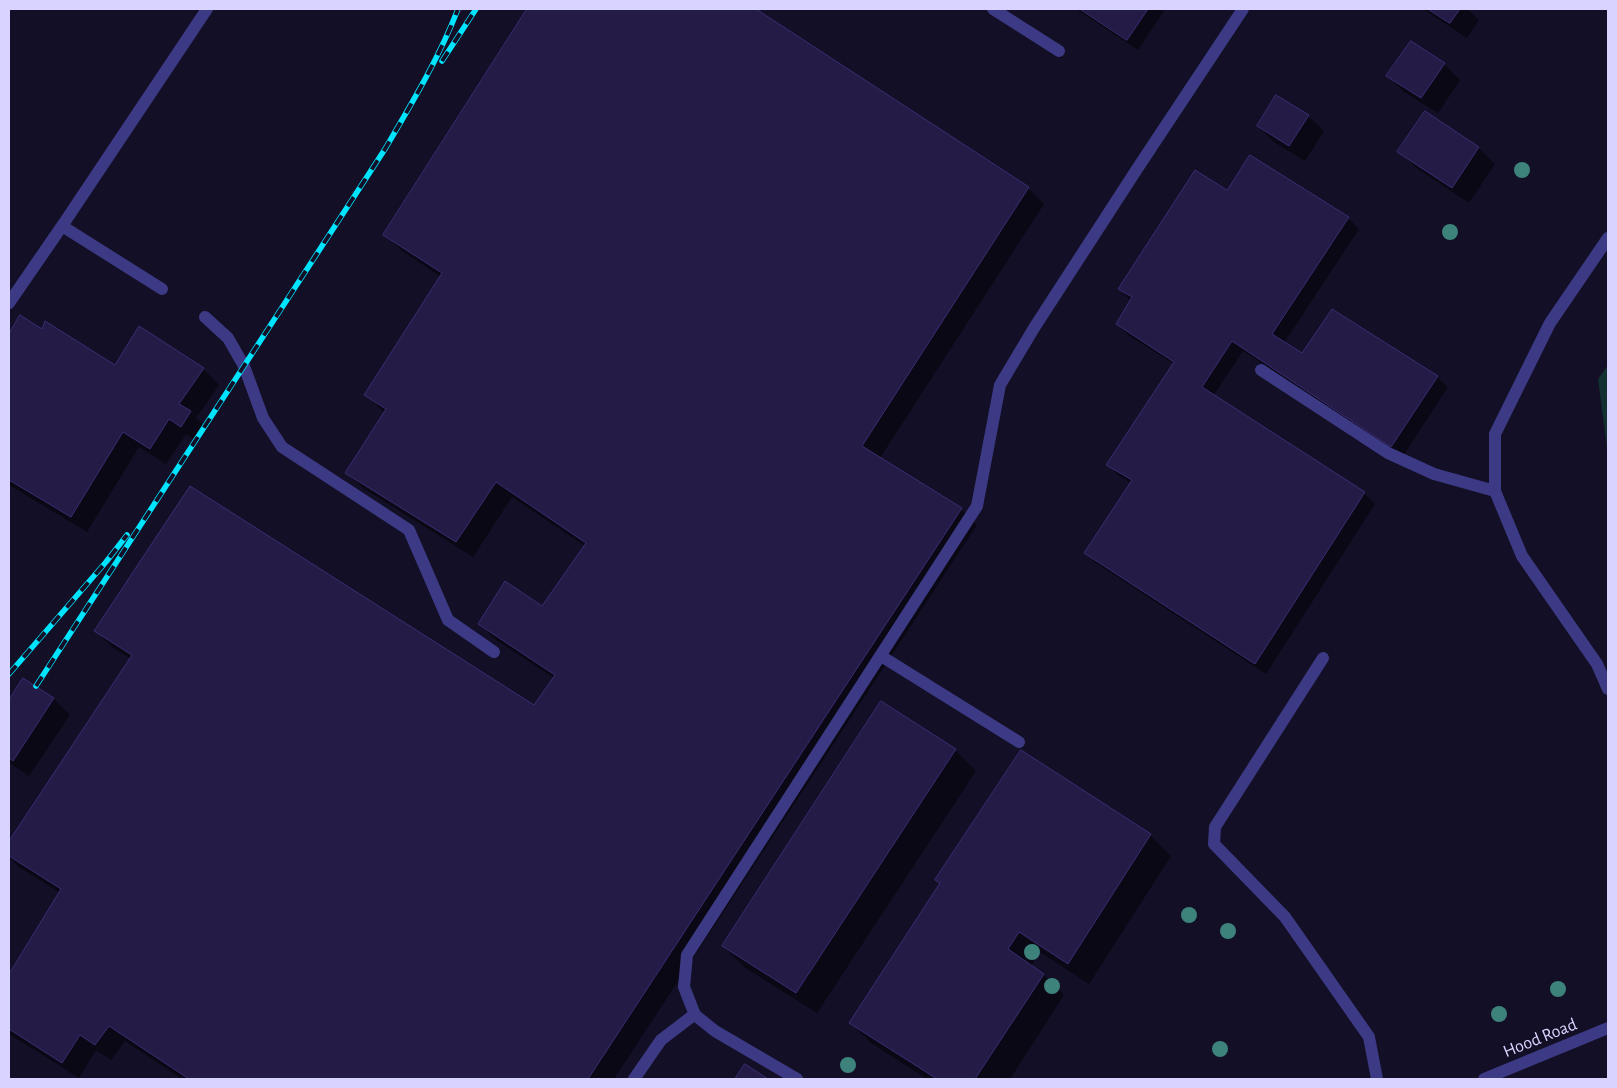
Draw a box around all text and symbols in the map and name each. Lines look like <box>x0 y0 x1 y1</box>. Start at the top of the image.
street label: Hood Road <box>1500 1013 1580 1063</box>

